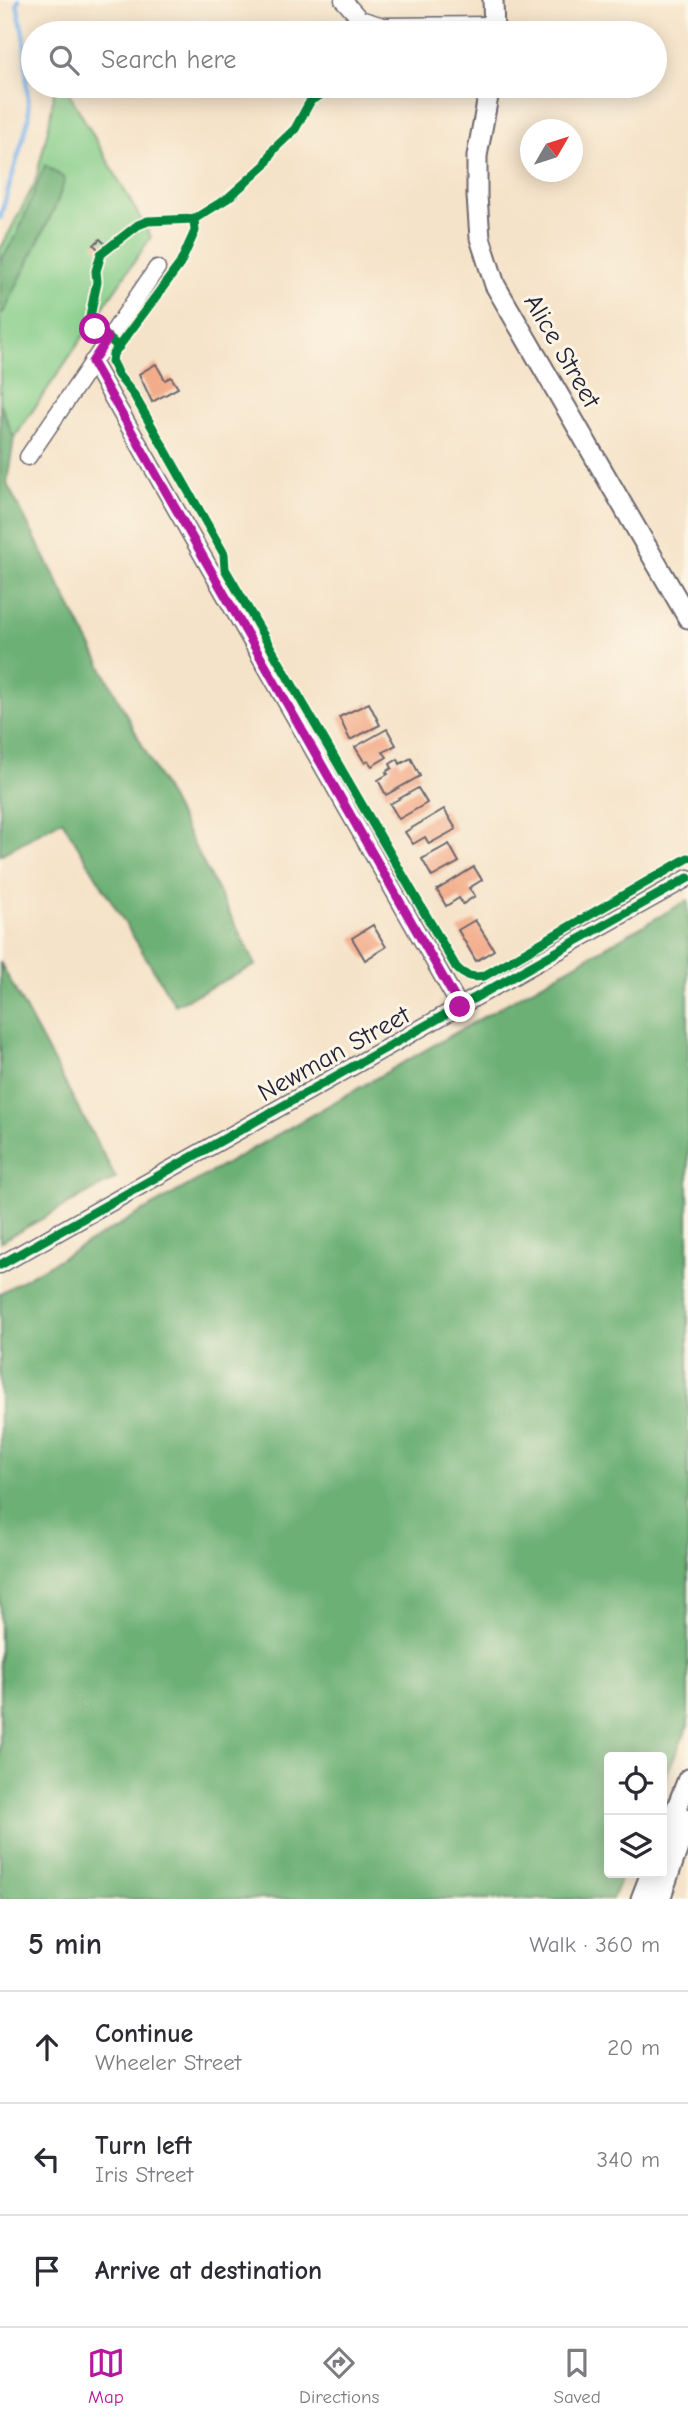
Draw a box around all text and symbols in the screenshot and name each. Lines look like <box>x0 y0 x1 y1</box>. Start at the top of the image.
search box <box>21 21 667 98</box>
icon: search <box>45 41 83 79</box>
text: Search here <box>101 45 236 75</box>
north arrow <box>520 119 583 182</box>
street label: Alice Street <box>517 289 607 414</box>
route start <box>79 313 110 344</box>
route end <box>444 991 475 1022</box>
street label: Newman Street <box>253 999 416 1108</box>
map controls <box>604 1752 667 1878</box>
button: locate <box>604 1752 667 1815</box>
button: layers <box>604 1815 667 1878</box>
text: 5 min <box>28 1927 102 1962</box>
text: Walk · 360 m <box>529 1931 660 1958</box>
text: Continue <box>95 2019 193 2049</box>
icon: ahead <box>28 2028 66 2066</box>
text: 20 m <box>607 2034 660 2061</box>
text: Wheeler Street <box>95 2049 241 2076</box>
text: Turn left <box>95 2131 192 2161</box>
icon: left <box>28 2140 66 2178</box>
text: 340 m <box>597 2146 660 2173</box>
text: Iris Street <box>95 2161 193 2188</box>
icon: arrive <box>28 2252 66 2290</box>
text: Arrive at destination <box>95 2256 322 2286</box>
tab: Map <box>87 2344 125 2408</box>
tab: Directions <box>299 2344 379 2408</box>
tab: Saved <box>554 2344 601 2408</box>

